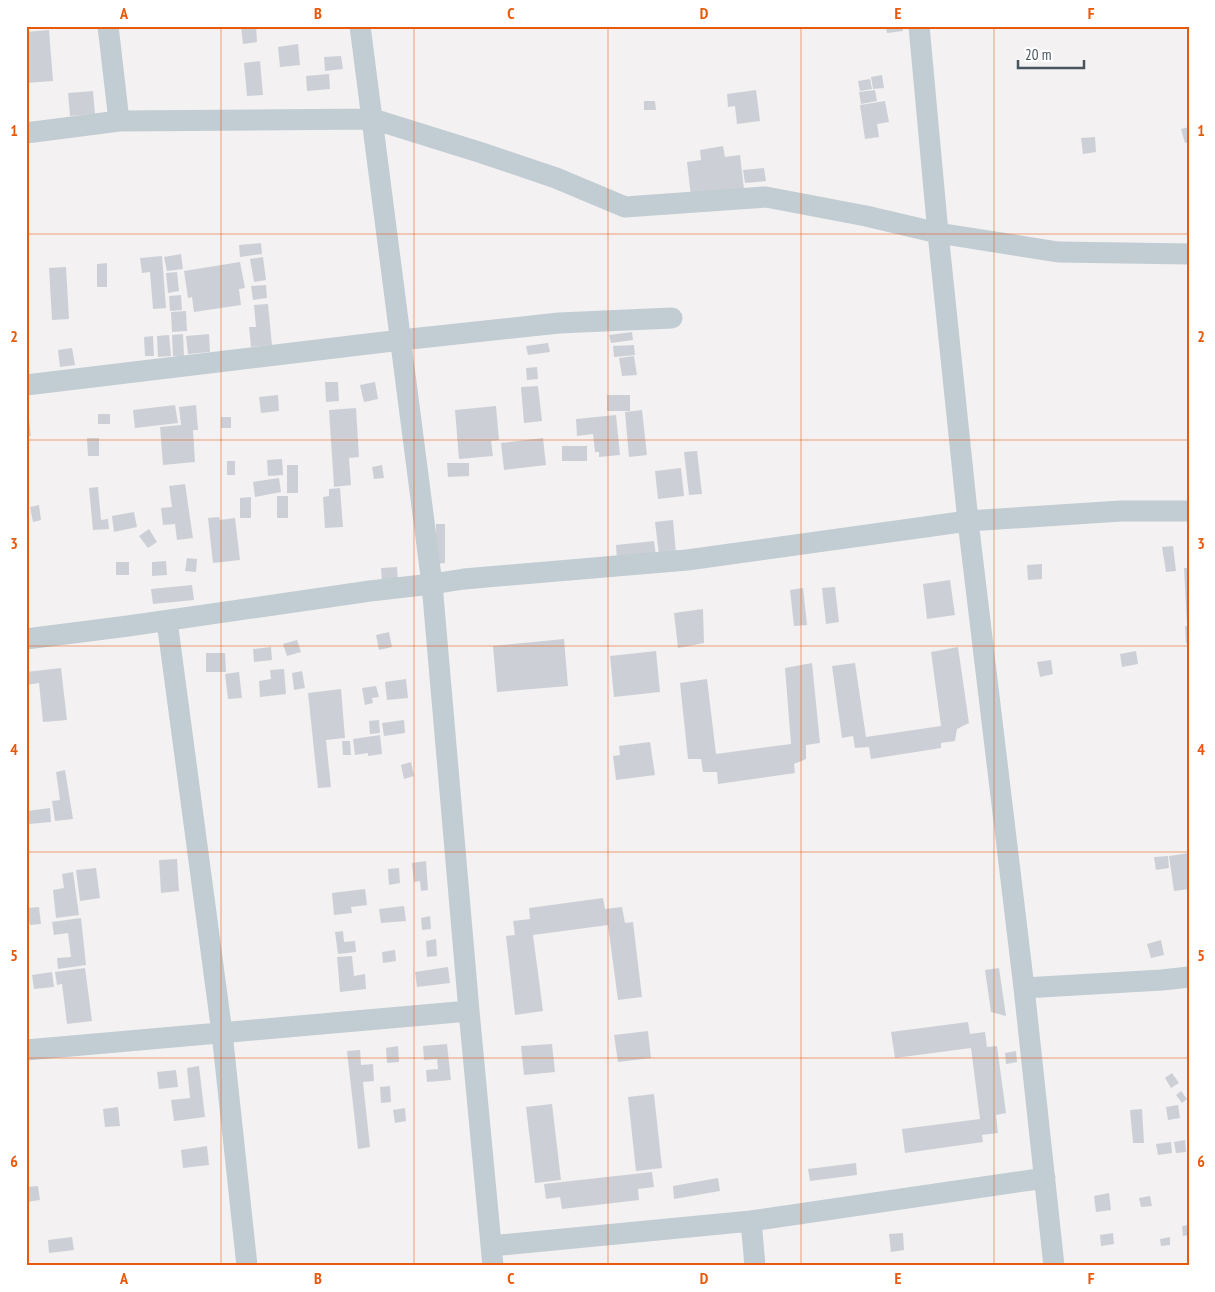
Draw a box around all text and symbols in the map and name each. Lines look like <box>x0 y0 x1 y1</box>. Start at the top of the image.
text: A <box>119 3 129 23</box>
text: B <box>314 3 322 23</box>
text: C <box>507 3 515 23</box>
text: D <box>700 3 709 23</box>
text: E <box>895 3 902 23</box>
text: F <box>1088 3 1095 23</box>
scale bar <box>1018 38 1084 70</box>
text: 20 m <box>1025 45 1051 64</box>
text: 1 <box>10 120 18 140</box>
text: 1 <box>1197 120 1205 140</box>
text: 2 <box>10 326 18 346</box>
text: 2 <box>1197 326 1205 346</box>
text: 3 <box>10 533 18 553</box>
text: 3 <box>1197 533 1205 553</box>
text: 4 <box>10 739 18 759</box>
text: 4 <box>1197 739 1205 759</box>
text: 5 <box>10 945 18 965</box>
text: 5 <box>1197 945 1205 965</box>
text: 6 <box>10 1151 18 1171</box>
text: 6 <box>1197 1151 1205 1171</box>
text: A <box>119 1268 129 1288</box>
text: B <box>314 1268 322 1288</box>
text: C <box>507 1268 515 1288</box>
text: D <box>700 1268 709 1288</box>
text: E <box>895 1268 902 1288</box>
text: F <box>1088 1268 1095 1288</box>

